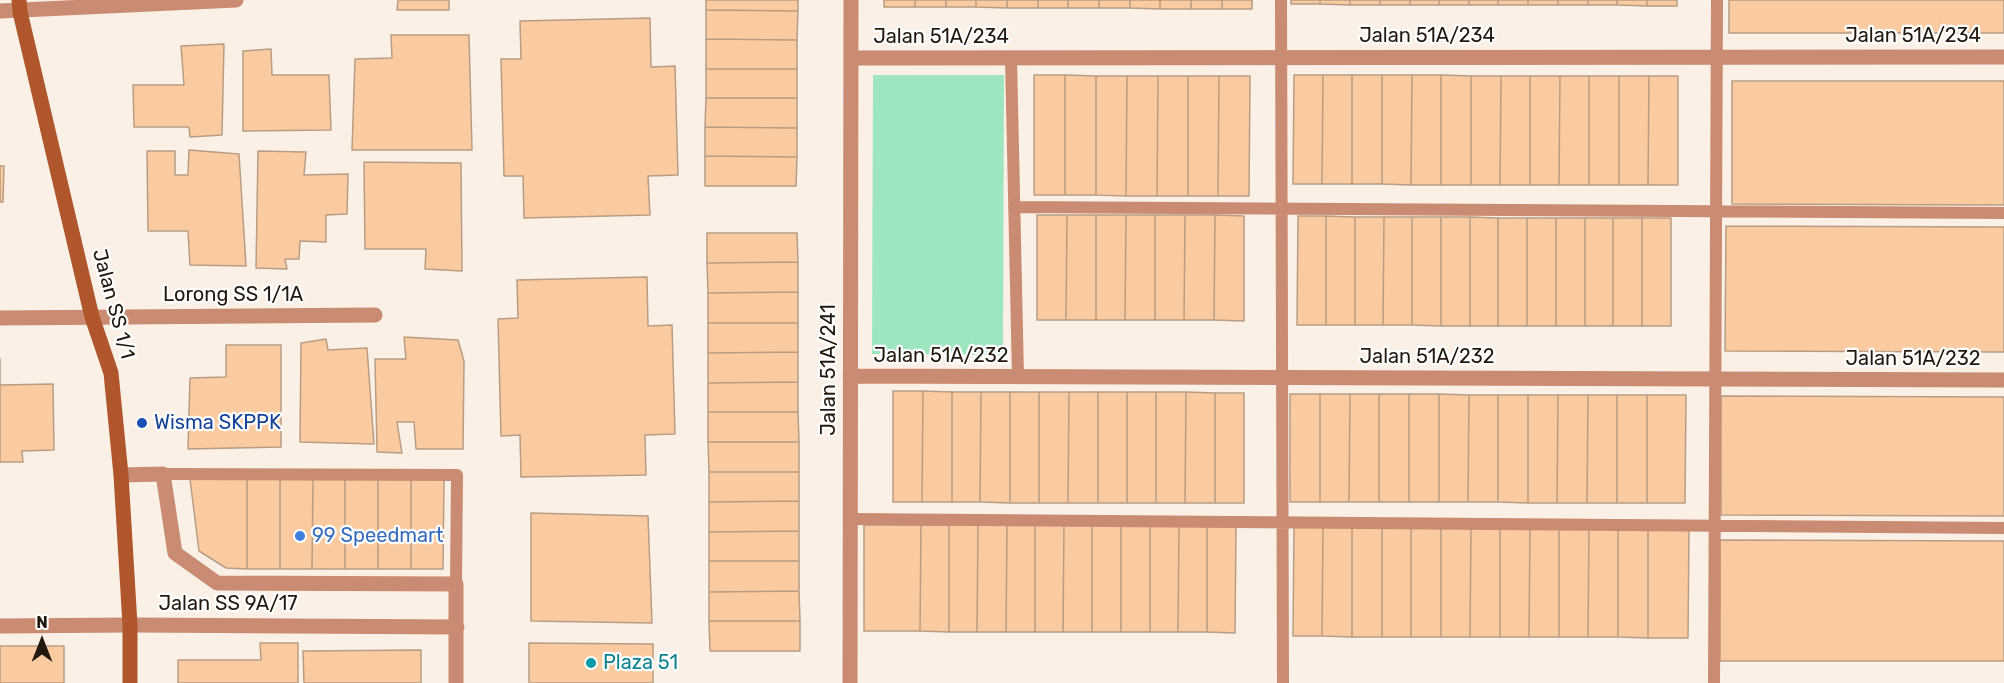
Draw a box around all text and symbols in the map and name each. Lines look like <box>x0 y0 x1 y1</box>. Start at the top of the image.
street label: Jalan 51A/234 <box>1359 24 1495 48</box>
street label: Jalan 51A/234 <box>1845 24 1981 48</box>
street label: Jalan 51A/234 <box>873 25 1009 49</box>
street label: Jalan SS 1/1 <box>87 246 139 362</box>
street label: Lorong SS 1/1A <box>163 283 303 307</box>
street label: Jalan 51A/241 <box>817 304 841 436</box>
street label: Jalan 51A/232 <box>874 344 1008 368</box>
street label: Jalan 51A/232 <box>1360 345 1494 369</box>
street label: Jalan 51A/232 <box>1846 347 1980 371</box>
place label: Wisma SKPPK <box>154 411 281 435</box>
marker: Wisma SKPPK <box>135 416 149 430</box>
place label: 99 Speedmart <box>312 524 444 548</box>
marker: 99 Speedmart <box>293 529 307 543</box>
street label: Jalan SS 9A/17 <box>158 592 298 616</box>
north arrow <box>12 611 72 671</box>
text: N <box>36 613 48 632</box>
place label: Plaza 51 <box>603 651 678 675</box>
marker: Plaza 51 <box>584 656 598 670</box>

